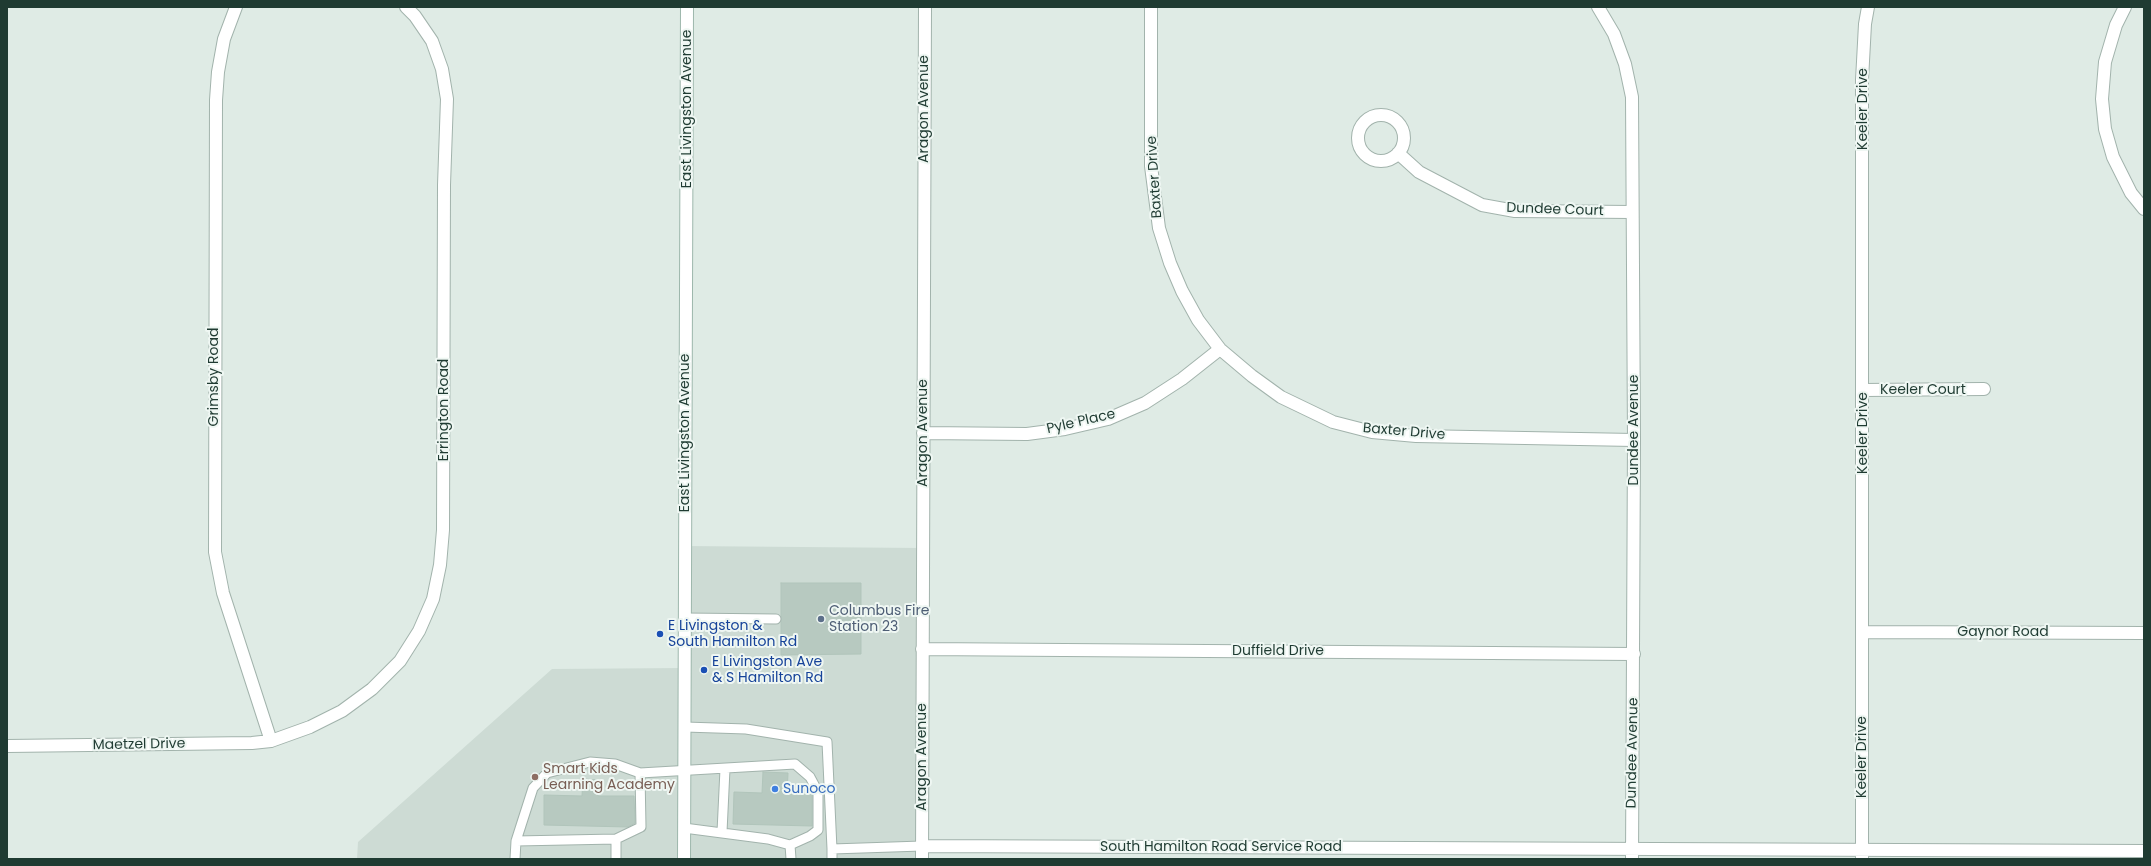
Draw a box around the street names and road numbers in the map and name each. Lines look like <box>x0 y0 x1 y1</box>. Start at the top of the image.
street label: East Livingston Avenue <box>679 30 695 188</box>
street label: Aragon Avenue <box>916 55 932 163</box>
street label: Keeler Drive <box>1855 68 1871 150</box>
street label: Baxter Drive <box>1144 135 1166 219</box>
street label: Dundee Court <box>1506 200 1604 220</box>
street label: Grimsby Road <box>206 328 222 426</box>
street label: East Livingston Avenue <box>677 354 693 512</box>
street label: Errington Road <box>436 359 452 461</box>
street label: Dundee Avenue <box>1626 375 1642 485</box>
street label: Aragon Avenue <box>915 379 931 487</box>
street label: Keeler Court <box>1880 382 1966 398</box>
street label: Keeler Drive <box>1855 392 1871 474</box>
street label: Pyle Place <box>1045 406 1117 438</box>
street label: Baxter Drive <box>1362 420 1446 444</box>
street label: Gaynor Road <box>1957 624 2049 640</box>
street label: Duffield Drive <box>1232 643 1324 659</box>
street label: Dundee Avenue <box>1624 697 1642 809</box>
street label: Aragon Avenue <box>914 703 930 811</box>
street label: Keeler Drive <box>1854 716 1870 798</box>
street label: Maetzel Drive <box>93 736 185 754</box>
street label: South Hamilton Road Service Road <box>1100 839 1342 855</box>

